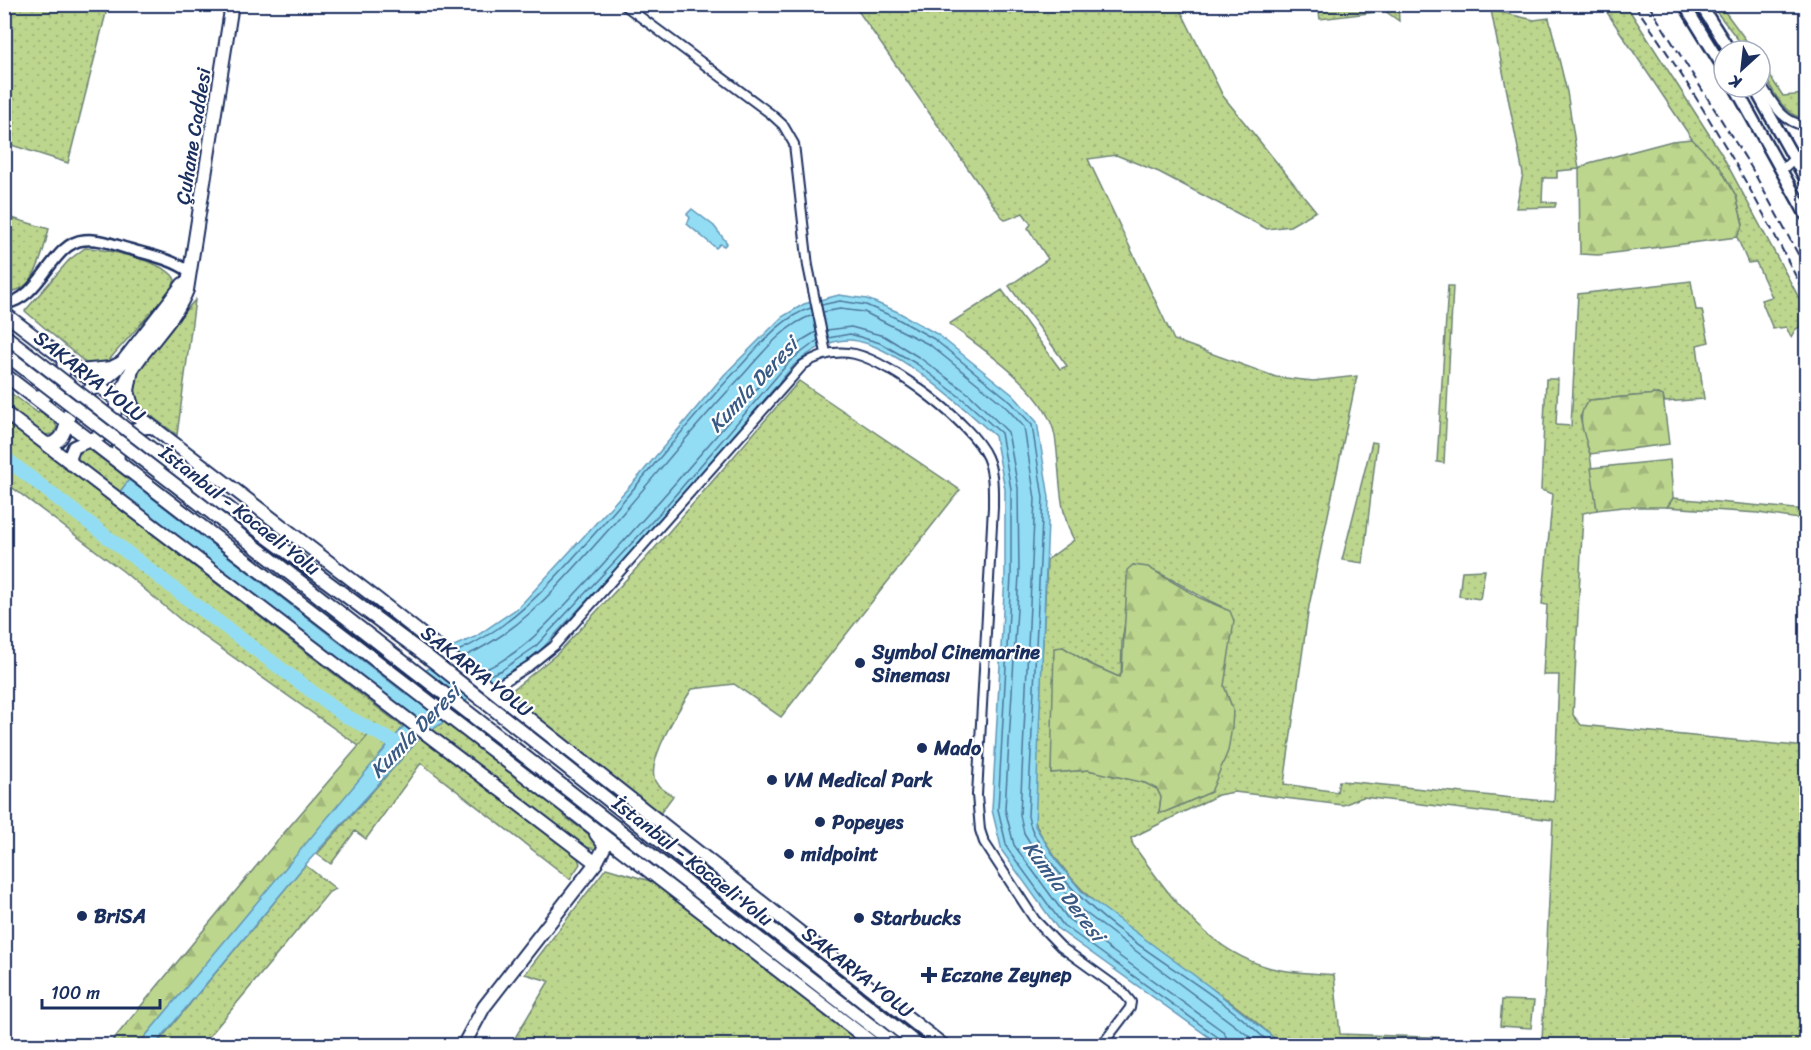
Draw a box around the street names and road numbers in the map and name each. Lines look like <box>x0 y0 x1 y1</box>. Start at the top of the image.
street label: Çuhane Caddesi <box>165 65 222 207</box>
street label: SAKARYA YOLU <box>26 321 154 432</box>
street label: İstanbul - Kocaeli Yolu <box>151 435 328 585</box>
street label: SAKARYA YOLU <box>413 616 541 727</box>
street label: İstanbul - Kocaeli Yolu <box>604 786 781 936</box>
street label: SAKARYA YOLU <box>794 917 922 1028</box>

